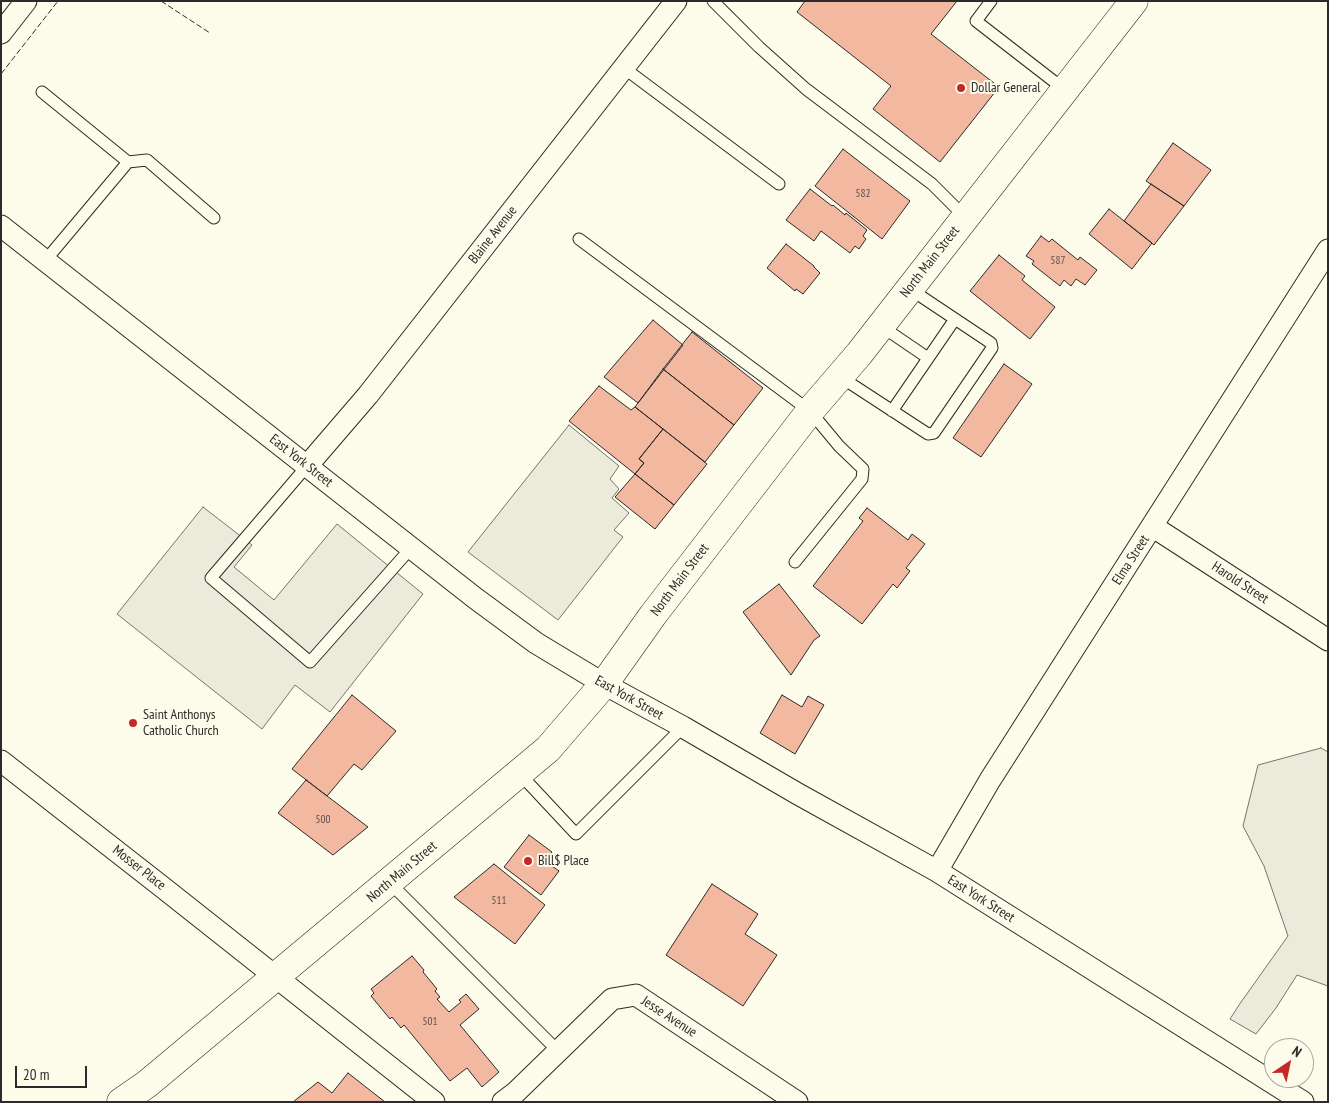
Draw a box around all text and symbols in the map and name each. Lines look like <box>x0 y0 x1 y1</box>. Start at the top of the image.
place label: Dollar General <box>971 80 1041 96</box>
marker: Dollar General <box>955 82 967 94</box>
house number: 582 <box>856 187 870 201</box>
street label: Blaine Avenue <box>465 203 521 267</box>
street label: North Main Street <box>897 223 963 301</box>
house number: 587 <box>1051 254 1065 268</box>
street label: East York Street <box>266 431 336 491</box>
street label: Elma Street <box>1109 532 1153 588</box>
street label: North Main Street <box>647 540 713 620</box>
street label: Harold Street <box>1208 558 1272 608</box>
street label: East York Street <box>592 672 666 724</box>
place label: Saint Anthonys Catholic Church <box>143 707 219 740</box>
marker: Saint Anthonys Catholic Church <box>127 717 139 729</box>
house number: 500 <box>316 813 330 827</box>
street label: North Main Street <box>364 838 440 906</box>
street label: Mosser Place <box>109 842 169 894</box>
place label: Bill$ Place <box>538 853 589 869</box>
marker: Bill$ Place <box>522 855 534 867</box>
street label: East York Street <box>944 872 1018 926</box>
house number: 511 <box>492 894 506 908</box>
street label: Jesse Avenue <box>638 993 700 1041</box>
house number: 501 <box>423 1015 437 1029</box>
north arrow <box>1264 1038 1314 1088</box>
text: N <box>1289 1042 1305 1061</box>
scale bar <box>18 1056 90 1088</box>
text: 20 m <box>23 1065 49 1084</box>

